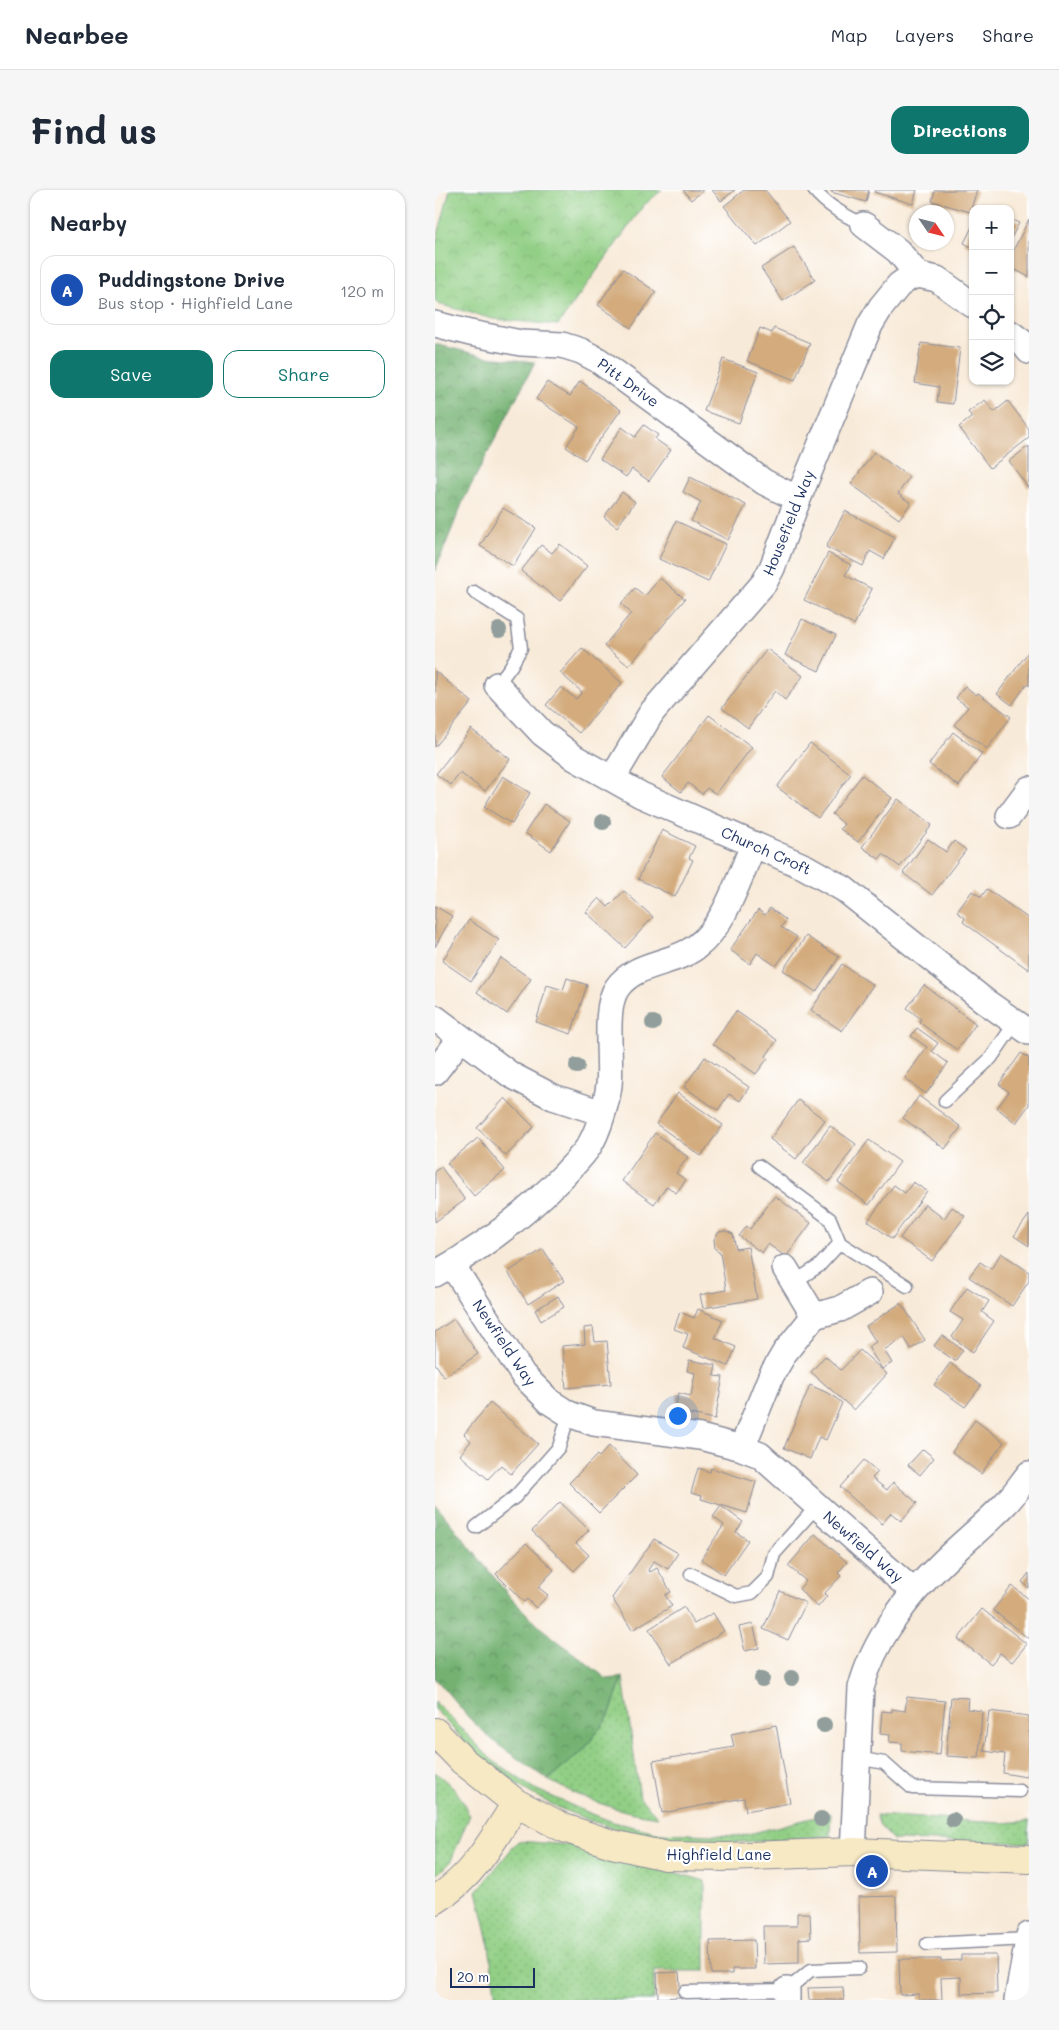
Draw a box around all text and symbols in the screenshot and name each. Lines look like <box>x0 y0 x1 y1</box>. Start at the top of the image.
text: Nearbee <box>25 19 129 50</box>
text: Map <box>831 23 867 47</box>
text: Layers <box>895 23 954 47</box>
text: Share <box>982 23 1034 47</box>
button: Directions <box>891 106 1029 154</box>
text: Find us <box>30 107 157 153</box>
north arrow <box>909 205 954 250</box>
map controls <box>969 205 1014 385</box>
button: + <box>969 205 1014 250</box>
text: Nearby <box>50 209 127 236</box>
button: − <box>969 250 1014 295</box>
text: Puddingstone Drive <box>98 267 285 292</box>
text: A <box>61 280 73 301</box>
text: 120 m <box>340 280 384 301</box>
text: Bus stop · Highfield Lane <box>98 292 293 313</box>
button: locate <box>969 295 1014 340</box>
button: layers <box>969 340 1014 385</box>
button: Save <box>50 350 213 398</box>
button: Share <box>223 350 385 398</box>
street label: Pitt Drive <box>594 353 663 411</box>
street label: Housefield Way <box>758 467 818 579</box>
street label: Church Croft <box>718 821 815 879</box>
street label: Newfield Way <box>469 1295 541 1390</box>
your location <box>665 1403 691 1429</box>
street label: Newfield Way <box>819 1506 908 1587</box>
street label: Highfield Lane <box>666 1844 772 1864</box>
pin: A <box>856 1852 888 1890</box>
scale bar <box>450 1965 535 1988</box>
text: 20 m <box>457 1967 489 1986</box>

